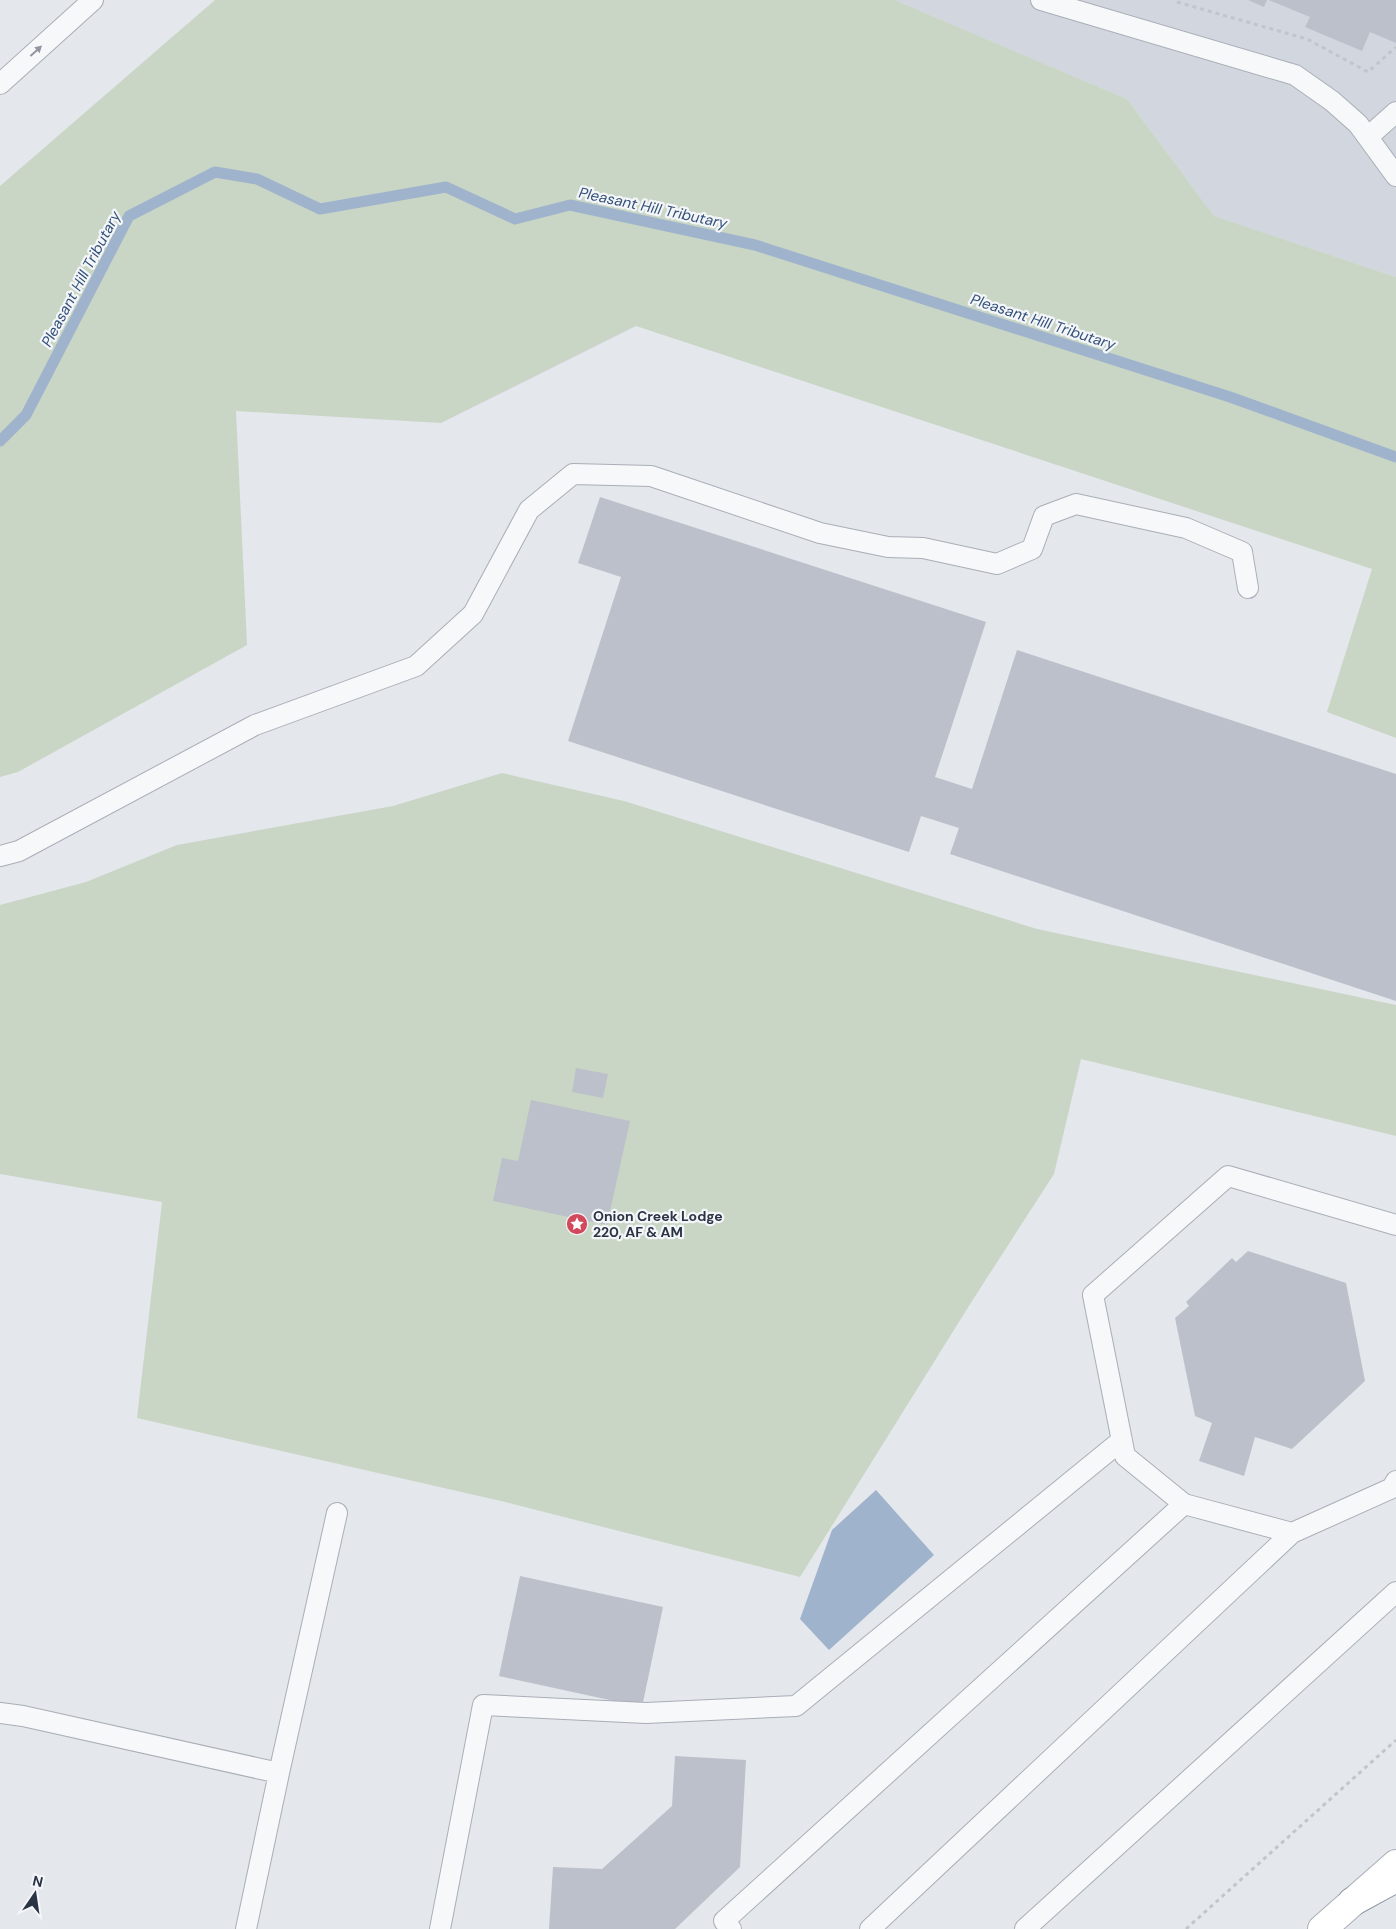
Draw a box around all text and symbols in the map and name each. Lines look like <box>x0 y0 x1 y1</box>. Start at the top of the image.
one-way arrow <box>30 45 42 57</box>
water label: Pleasant Hill Tributary <box>577 182 730 234</box>
water label: Pleasant Hill Tributary <box>37 207 126 350</box>
water label: Pleasant Hill Tributary <box>968 289 1119 355</box>
place label: Onion Creek Lodge 220, AF & AM <box>593 1207 723 1241</box>
place icon: Onion Creek Lodge 220, AF & AM <box>565 1212 589 1236</box>
north arrow <box>10 1869 60 1919</box>
text: N <box>31 1871 45 1891</box>

